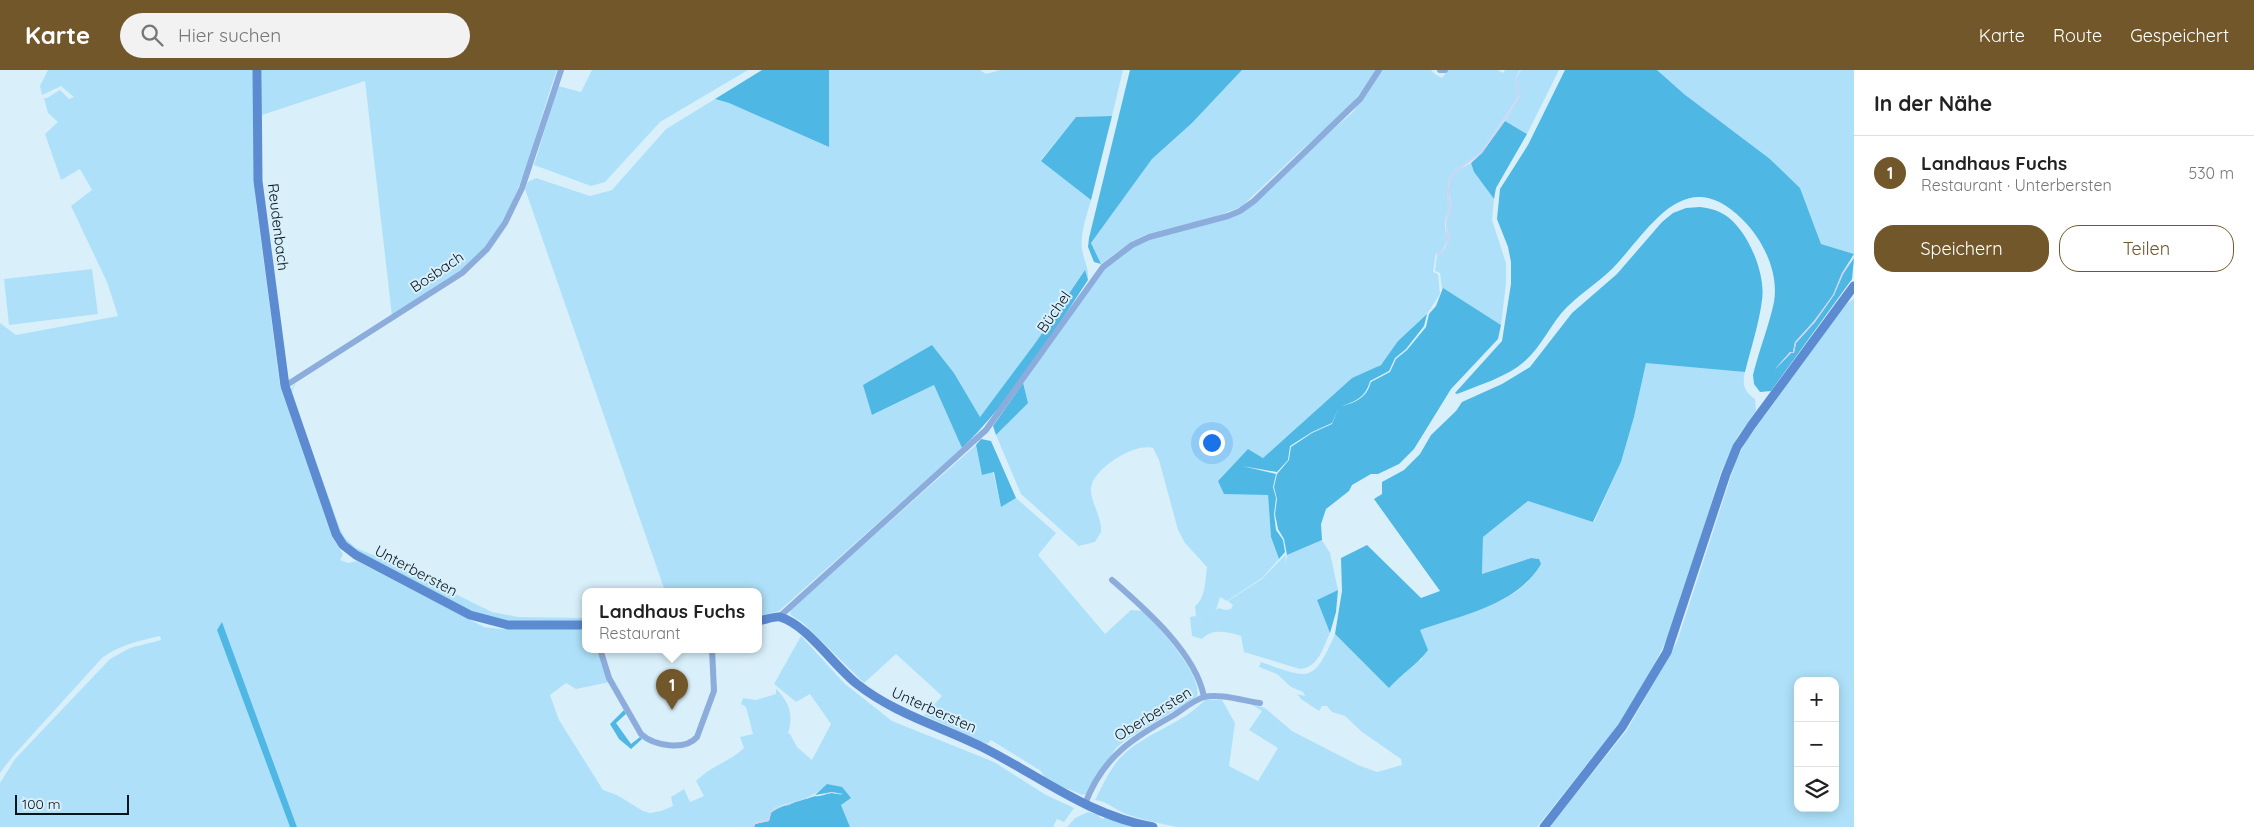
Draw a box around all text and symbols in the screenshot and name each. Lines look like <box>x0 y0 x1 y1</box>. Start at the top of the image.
search box <box>120 13 470 58</box>
text: Karte <box>25 20 90 50</box>
icon: search <box>138 21 166 49</box>
text: Hier suchen <box>178 23 281 47</box>
text: Karte <box>1979 24 2025 47</box>
text: Route <box>2053 24 2102 47</box>
text: Gespeichert <box>2130 24 2229 47</box>
text: In der Nähe <box>1874 90 1992 116</box>
text: Landhaus Fuchs <box>1921 151 2067 175</box>
text: 1 <box>1887 163 1893 183</box>
text: 530 m <box>2188 163 2234 183</box>
text: Restaurant · Unterbersten <box>1921 175 2112 195</box>
street label: Reudenbach <box>264 182 293 272</box>
button: Speichern <box>1874 225 2049 272</box>
button: Teilen <box>2059 225 2234 272</box>
street label: Bosbach <box>406 247 467 296</box>
street label: Büchel <box>1032 287 1075 336</box>
your location <box>1199 430 1225 456</box>
street label: Unterbersten <box>372 541 461 600</box>
popup <box>582 588 762 653</box>
text: Landhaus Fuchs <box>599 599 745 623</box>
text: Restaurant <box>599 623 681 643</box>
pin: 1 <box>656 669 688 710</box>
map controls <box>1794 677 1839 812</box>
button: + <box>1794 677 1839 722</box>
street label: Unterbersten <box>889 682 980 737</box>
street label: Oberbersten <box>1111 682 1195 745</box>
button: − <box>1794 722 1839 767</box>
button: layers <box>1794 767 1839 812</box>
scale bar <box>15 792 129 815</box>
text: 100 m <box>22 795 60 813</box>

